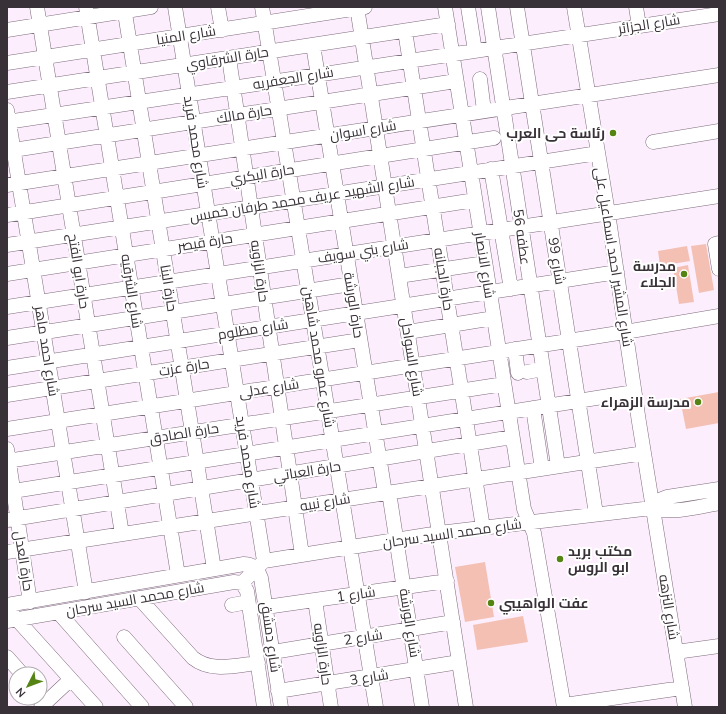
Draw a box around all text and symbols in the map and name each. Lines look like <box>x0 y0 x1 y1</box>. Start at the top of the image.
street label: شارع الجزائر <box>616 10 682 39</box>
street label: شارع المنيا <box>155 21 217 50</box>
street label: حارة الشرقاوي <box>184 43 270 76</box>
street label: شارع الجعفريه <box>251 63 335 94</box>
street label: شارع محمد فريد <box>179 94 212 190</box>
street label: حارة مالك <box>215 101 273 128</box>
street label: شارع اسوان <box>328 116 398 145</box>
place label: رئاسة حى العرب <box>506 124 605 143</box>
marker: رئاسة حى العرب <box>608 128 618 138</box>
street label: حارة البكري <box>228 160 296 191</box>
street label: شارع المشير احمد اسماعيل على <box>590 166 637 348</box>
street label: شارع الشهيد عريف محمد طرفان خميس <box>188 172 416 227</box>
street label: عطفه 56 <box>508 208 535 266</box>
street label: حارة قيصر <box>175 229 234 256</box>
street label: شارع الانصار <box>470 230 499 300</box>
street label: حارة ابو الفتح <box>63 232 94 310</box>
street label: شارع بني سويف <box>316 235 410 270</box>
street label: شارع 99 <box>543 236 570 286</box>
street label: حارة الزاويه <box>246 239 273 303</box>
street label: حارة الجبانه <box>429 246 458 312</box>
street label: شارع الشرقيه <box>116 253 147 330</box>
place label: مدرسة الجلاء <box>633 257 676 292</box>
street label: حارة البنا <box>155 263 182 313</box>
marker: مدرسة الجلاء <box>679 269 689 279</box>
street label: حارة الورشة <box>339 271 368 339</box>
street label: شارع عمرو محمد شاهين <box>298 285 339 429</box>
street label: شارع احمد ماهر <box>30 304 63 398</box>
street label: شارع مظلوم <box>216 315 290 344</box>
street label: شارع السواحل <box>396 316 427 398</box>
street label: حارة عزت <box>157 354 211 381</box>
street label: شارع عدلى <box>238 374 301 403</box>
place label: مدرسة الزهراء <box>601 393 690 412</box>
marker: مدرسة الزهراء <box>693 397 703 407</box>
street label: شارع محمد فريد <box>231 414 264 510</box>
street label: حارة الصادق <box>148 419 220 448</box>
street label: حارة العباتي <box>272 457 343 488</box>
street label: شارع نبيه <box>299 489 352 516</box>
street label: شارع محمد السيد سرحان <box>381 514 523 553</box>
street label: حارة العدل <box>9 530 38 593</box>
place label: مكتب بريد ابو الروس <box>568 542 632 577</box>
marker: مكتب بريد ابو الروس <box>555 554 565 564</box>
street label: شارع النزهه <box>654 573 683 641</box>
street label: شارع محمد السيد سرحان <box>64 578 206 621</box>
street label: شارع 1 <box>335 582 377 607</box>
street label: شارع الورشة <box>395 587 424 659</box>
place label: عفت الواهيبي <box>499 594 589 615</box>
marker: عفت الواهيبي <box>486 598 496 608</box>
street label: شارع دمشق <box>256 601 285 674</box>
street label: حارة الزاويه <box>309 622 336 686</box>
street label: شارع 2 <box>342 625 384 650</box>
street label: شارع 3 <box>348 665 390 690</box>
north arrow <box>8 666 48 706</box>
text: N <box>13 684 29 700</box>

